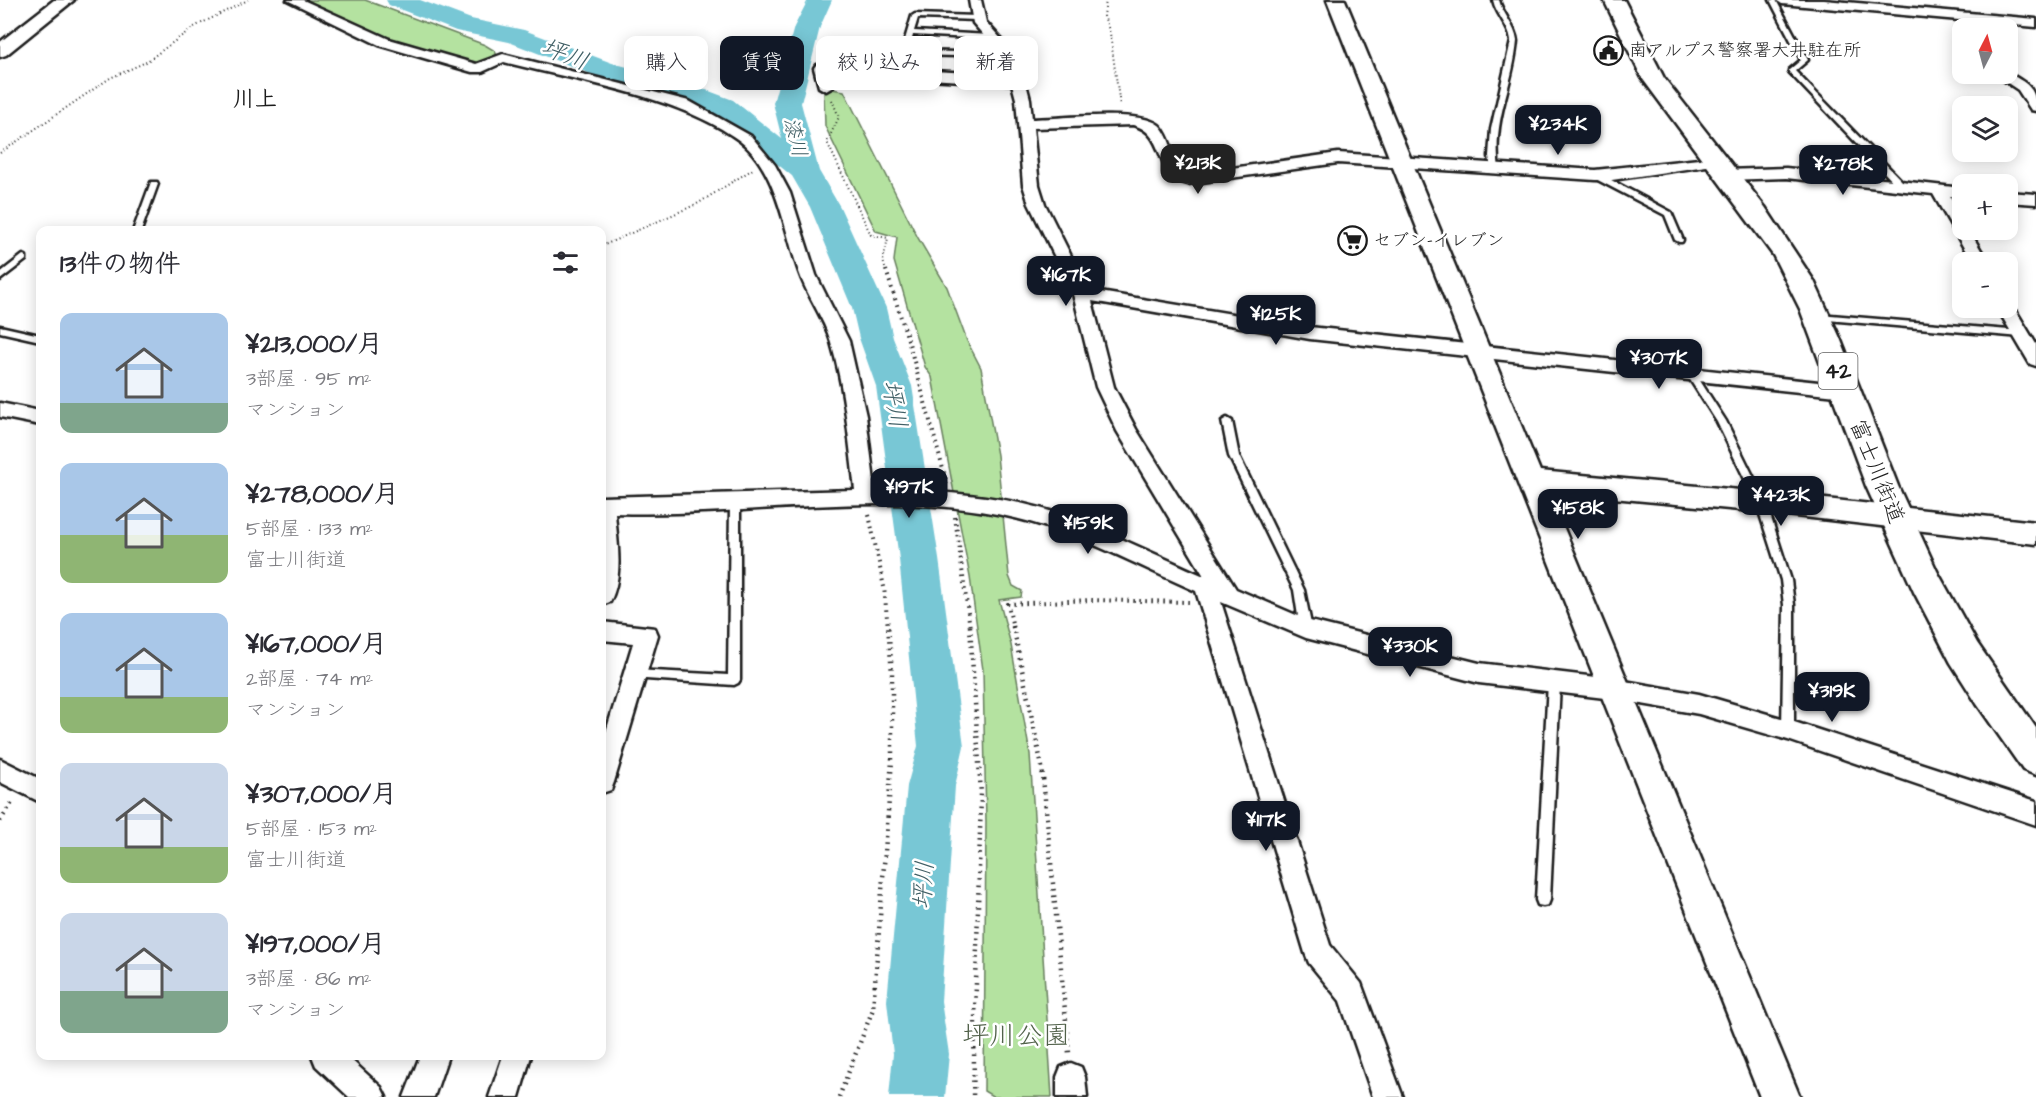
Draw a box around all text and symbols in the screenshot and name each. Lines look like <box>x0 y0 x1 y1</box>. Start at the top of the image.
north arrow <box>1952 18 2018 84</box>
map controls <box>1952 18 2018 318</box>
water label: 坪川 <box>536 30 593 79</box>
public building icon: 南アルプス警察署大井駐在所 <box>1592 34 1624 66</box>
chip: 購入 <box>624 36 708 90</box>
chip: 賃貸 <box>720 36 804 90</box>
chip: 絞り込み <box>816 36 942 90</box>
chip: 新着 <box>954 36 1038 90</box>
place label: 南アルプス警察署大井駐在所 <box>1629 38 1861 63</box>
district label: 川上 <box>233 84 277 115</box>
button: layers <box>1952 96 2018 162</box>
pin: ¥234K <box>1516 105 1600 156</box>
text: ¥234K <box>1529 110 1587 138</box>
water label: 漆川 <box>777 114 813 160</box>
pin: ¥213K <box>1156 144 1240 195</box>
pin: ¥278K <box>1801 145 1885 196</box>
text: ¥213K <box>1175 149 1221 177</box>
text: ¥278K <box>1813 150 1873 178</box>
button: + <box>1952 174 2018 240</box>
supermarket icon: セブン-イレブン <box>1336 224 1368 256</box>
place label: セブン-イレブン <box>1373 228 1505 253</box>
text: 13件の物件 <box>60 246 181 282</box>
icon: filters <box>549 246 582 279</box>
button: − <box>1952 252 2018 318</box>
pin: ¥167K <box>1024 256 1108 307</box>
text: ¥167K <box>1041 261 1091 289</box>
pin: ¥125K <box>1234 295 1318 346</box>
text: ¥125K <box>1251 300 1301 328</box>
text: ¥213,000/月 <box>246 326 383 362</box>
icon: home <box>108 337 180 409</box>
pin: ¥307K <box>1617 339 1701 390</box>
text: ¥307K <box>1630 344 1688 372</box>
road number: 42 <box>1818 353 1858 389</box>
text: 3部屋 · 95 m² <box>246 365 372 393</box>
water label: 坪川 <box>873 378 915 431</box>
text: マンション <box>246 396 345 424</box>
street label: 富士川街道 <box>1842 415 1912 528</box>
pin: ¥197K <box>867 468 951 519</box>
text: ¥197K <box>884 473 934 501</box>
text: ¥278,000/月 <box>246 476 399 512</box>
pin: ¥423K <box>1739 476 1823 527</box>
text: ¥423K <box>1752 481 1810 509</box>
icon: home <box>108 487 180 559</box>
pin: ¥158K <box>1536 489 1620 540</box>
text: ¥158K <box>1552 494 1604 522</box>
pin: ¥159K <box>1046 504 1130 555</box>
text: ¥159K <box>1063 509 1113 537</box>
text: 5部屋 · 133 m² <box>246 515 373 543</box>
text: 富士川街道 <box>246 546 346 574</box>
text: ¥167,000/月 <box>246 626 387 662</box>
pin: ¥330K <box>1368 627 1452 678</box>
text: ¥330K <box>1382 632 1438 660</box>
icon: home <box>108 637 180 709</box>
text: 2部屋 · 74 m² <box>246 665 373 693</box>
pin: ¥319K <box>1790 672 1874 723</box>
text: ¥319K <box>1809 677 1855 705</box>
text: マンション <box>246 696 345 724</box>
text: ¥307,000/月 <box>246 776 397 812</box>
icon: home <box>108 787 180 859</box>
pin: ¥117K <box>1224 801 1308 852</box>
text: ¥117K <box>1246 806 1286 834</box>
text: 5部屋 · 153 m² <box>246 815 377 843</box>
text: 富士川街道 <box>246 846 346 874</box>
water label: 坪川 <box>905 860 943 910</box>
text: ¥197,000/月 <box>246 926 386 962</box>
icon: home <box>108 937 180 1009</box>
text: 3部屋 · 86 m² <box>246 965 372 993</box>
text: マンション <box>246 996 345 1024</box>
park label: 坪川公園 <box>962 1017 1070 1055</box>

